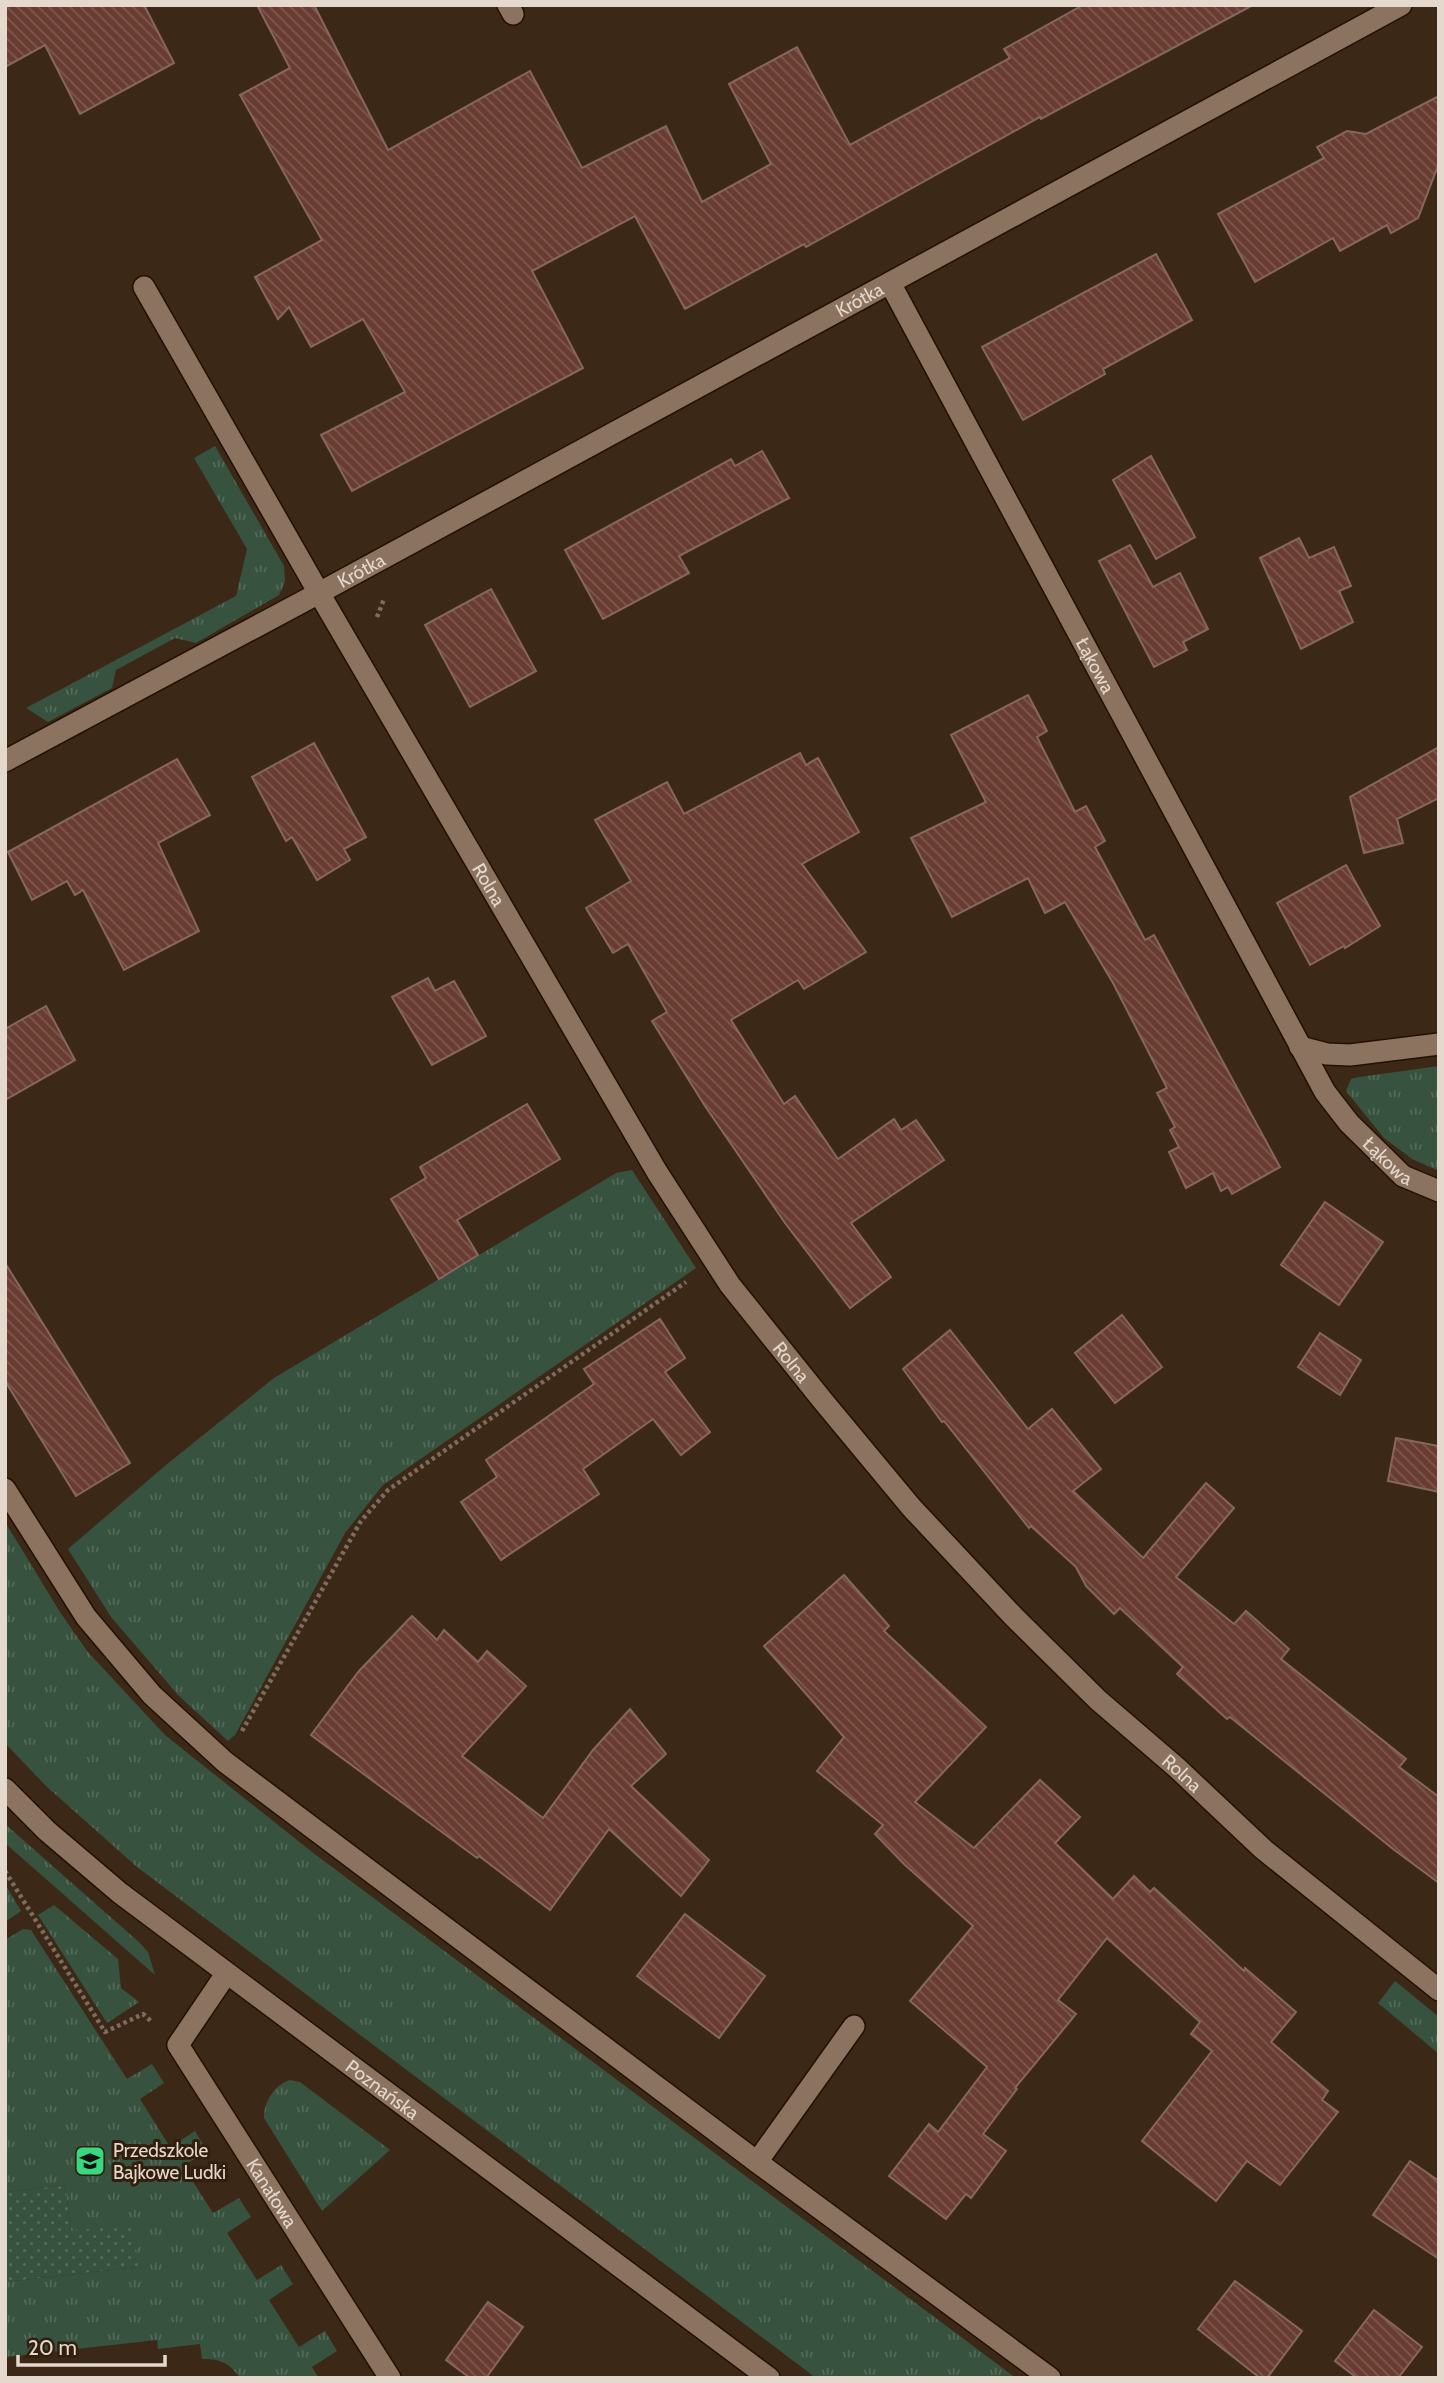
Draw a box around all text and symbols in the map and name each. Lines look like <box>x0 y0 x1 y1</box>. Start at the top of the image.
street label: Krótka <box>832 278 887 322</box>
street label: Krótka <box>333 548 389 593</box>
street label: Łąkowa <box>1071 634 1119 697</box>
street label: Rolna <box>467 859 510 910</box>
street label: Łąkowa <box>1358 1132 1415 1190</box>
street label: Rolna <box>768 1337 815 1387</box>
street label: Rolna <box>1157 1749 1206 1797</box>
street label: Poznańska <box>341 2055 423 2124</box>
place label: Przedszkole Bajkowe Ludki <box>113 2139 226 2184</box>
school or university icon: Przedszkole Bajkowe Ludki <box>73 2144 107 2178</box>
street label: Kanałowa <box>241 2154 302 2232</box>
scale bar <box>18 2324 164 2368</box>
text: 20 m <box>28 2335 77 2360</box>

